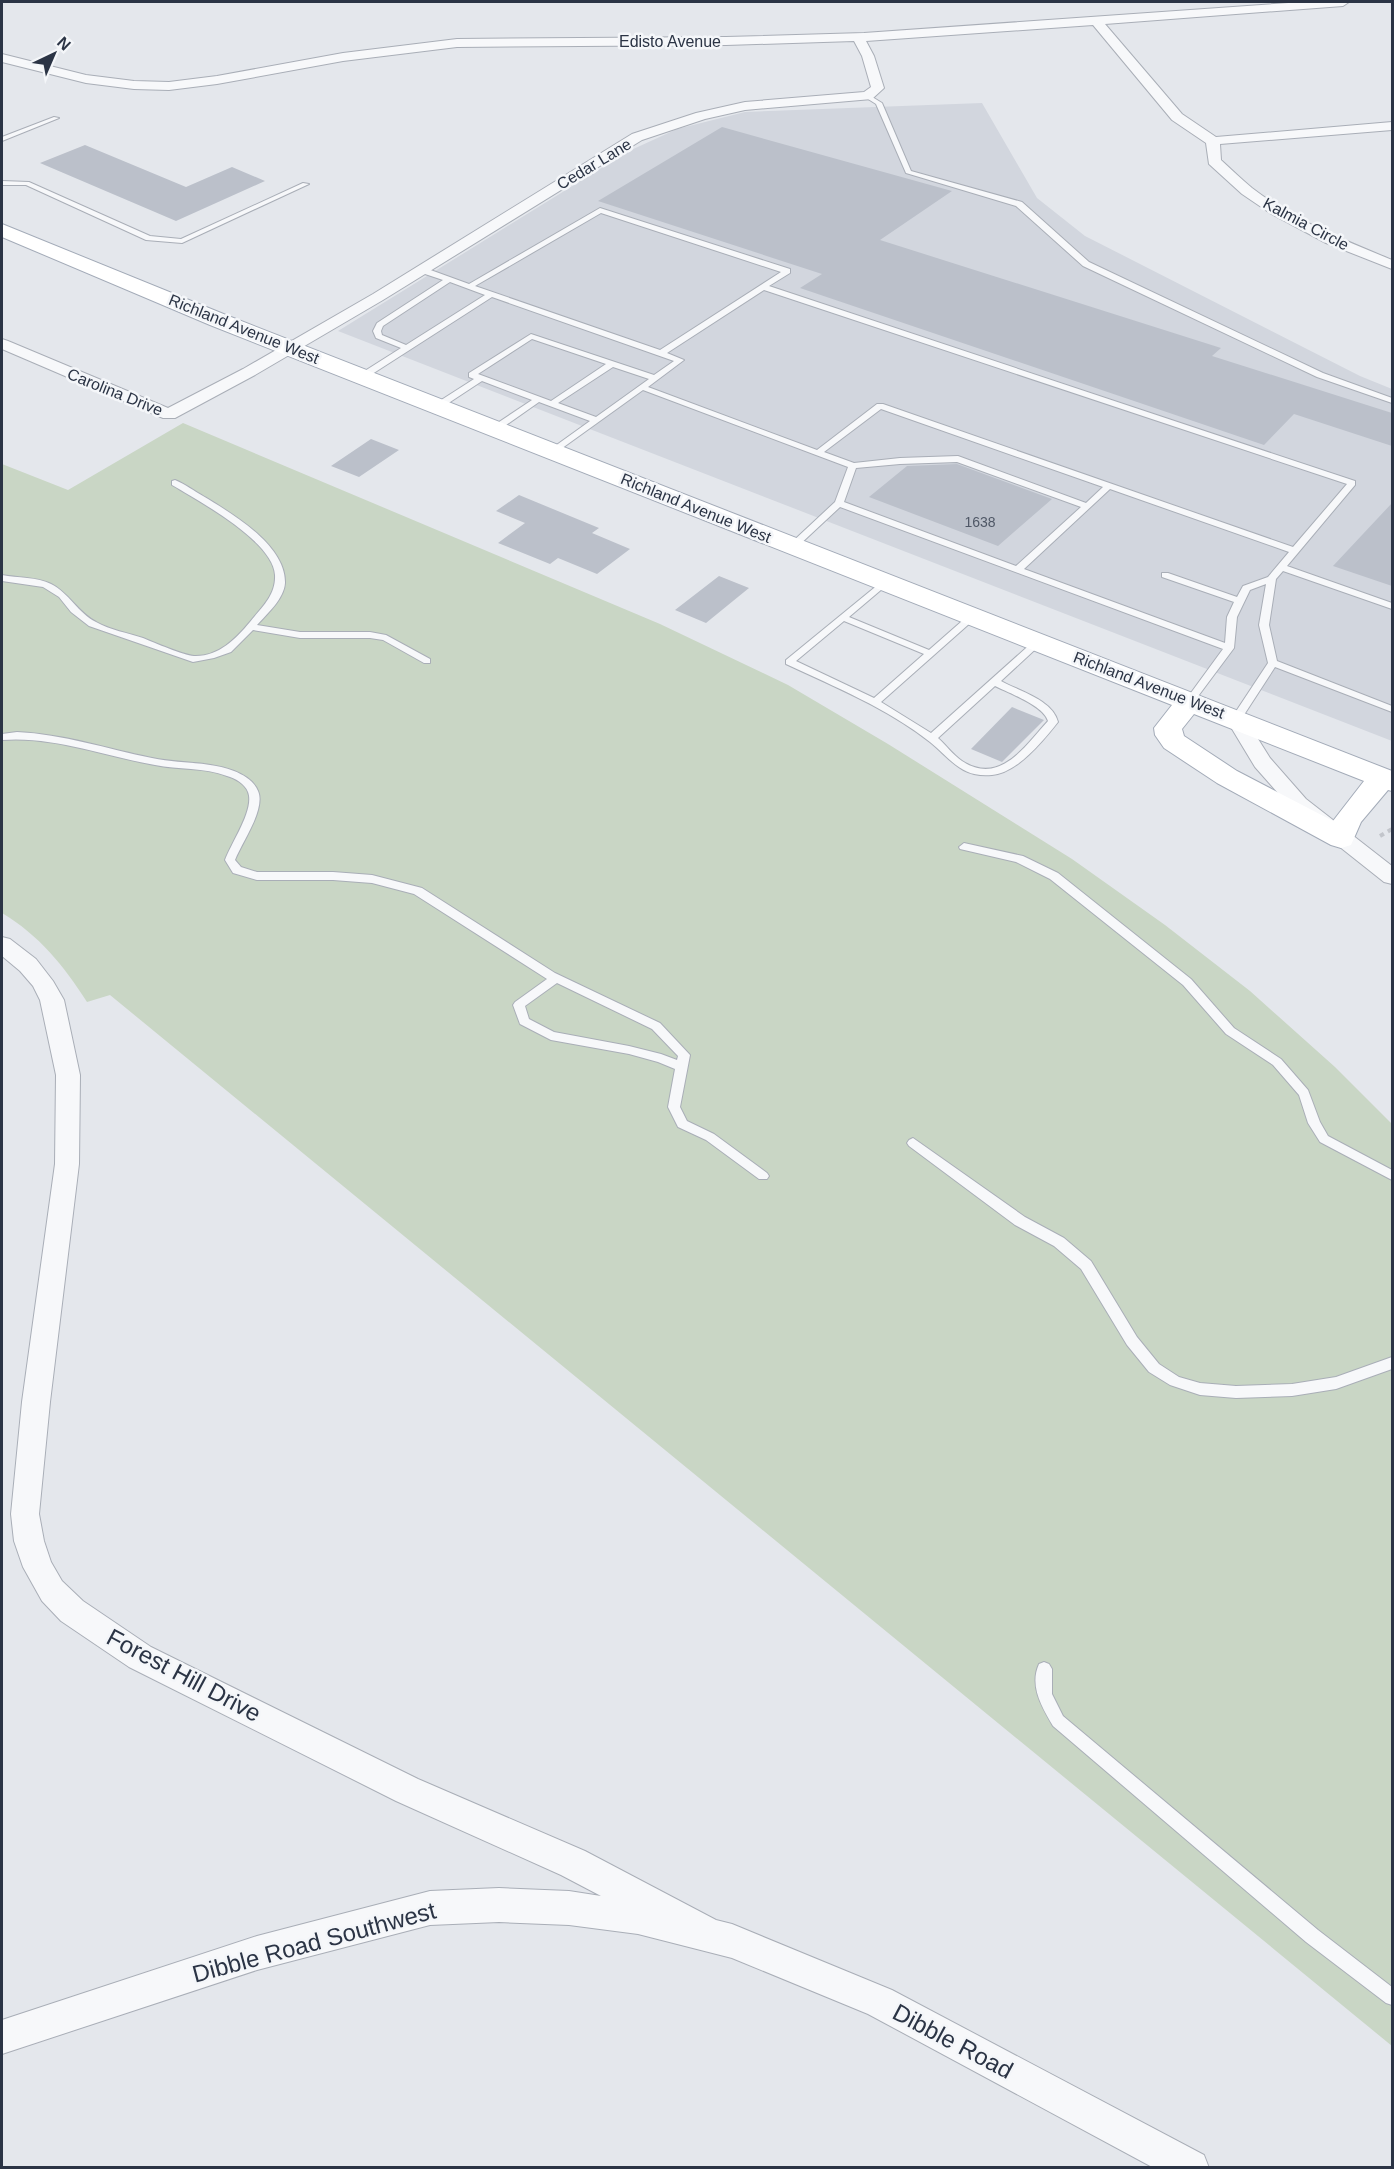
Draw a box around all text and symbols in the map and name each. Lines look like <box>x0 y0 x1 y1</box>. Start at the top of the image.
north arrow <box>24 24 84 84</box>
text: N <box>54 33 74 54</box>
street label: Edisto Avenue <box>619 33 721 50</box>
street label: Cedar Lane <box>554 135 634 193</box>
street label: Kalmia Circle <box>1260 194 1352 254</box>
street label: Richland Avenue West <box>166 291 322 367</box>
street label: Carolina Drive <box>65 365 165 419</box>
street label: Richland Avenue West <box>618 470 774 546</box>
house number: 1638 <box>964 514 996 530</box>
street label: Richland Avenue West <box>1071 648 1227 722</box>
street label: Forest Hill Drive <box>102 1623 266 1727</box>
street label: Dibble Road Southwest <box>189 1896 439 1987</box>
street label: Dibble Road <box>888 1998 1018 2084</box>

